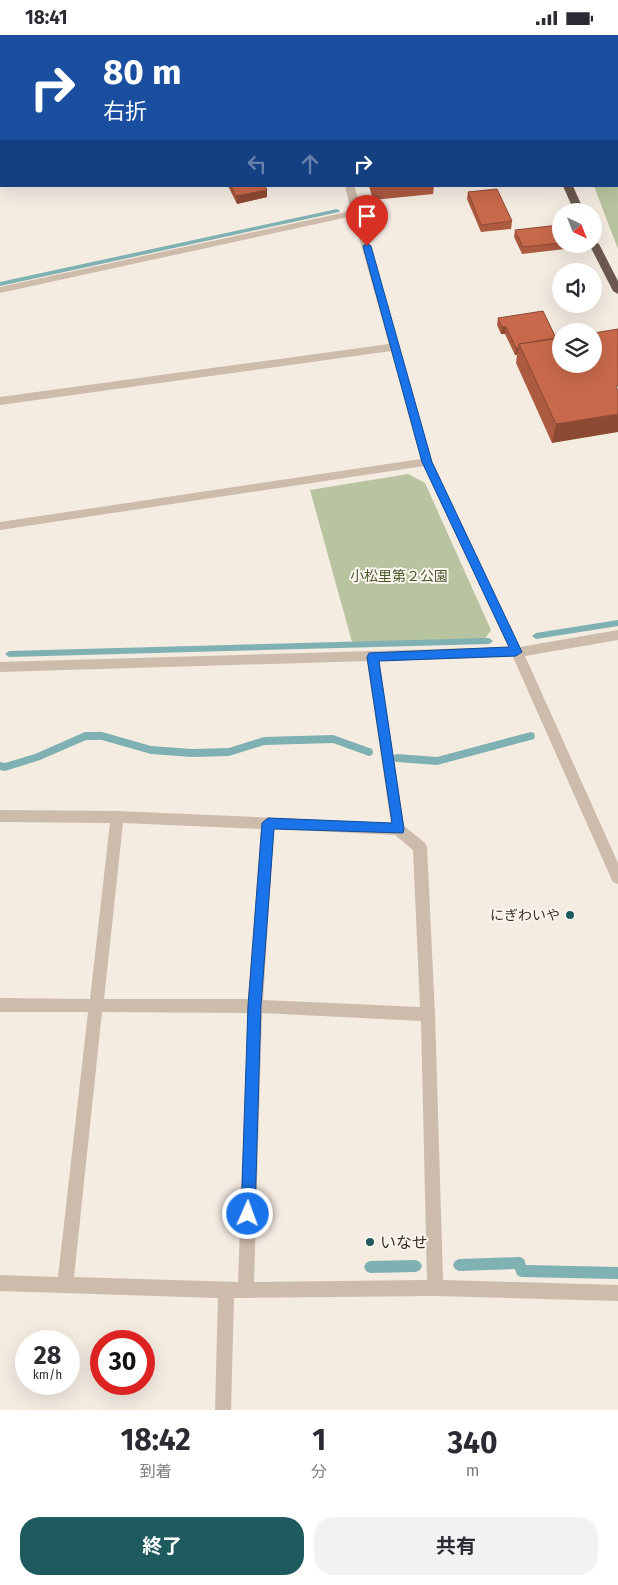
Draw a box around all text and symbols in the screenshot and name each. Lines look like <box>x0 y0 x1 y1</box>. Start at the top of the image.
text: 18:41 <box>25 6 68 29</box>
text: 80 m <box>103 51 182 93</box>
icon: right <box>20 55 85 120</box>
text: 右折 <box>103 98 147 125</box>
icon: left <box>243 150 271 178</box>
icon: ahead <box>296 150 324 178</box>
icon: right <box>349 150 377 178</box>
pin <box>346 195 388 246</box>
icon: arrive <box>353 202 381 230</box>
north arrow <box>552 203 602 253</box>
map controls <box>552 203 602 373</box>
button: sound <box>552 263 602 313</box>
button: layers <box>552 323 602 373</box>
park label: 小松里第２公園 <box>350 568 448 585</box>
place label: にぎわいや <box>490 907 560 924</box>
marker: にぎわいや <box>564 909 576 921</box>
position arrow <box>221 1187 273 1239</box>
place label: いなせ <box>380 1233 428 1252</box>
marker: いなせ <box>364 1236 376 1248</box>
speed limit sign: 30 <box>90 1330 155 1395</box>
text: 28 <box>34 1341 61 1371</box>
text: km/h <box>33 1368 62 1382</box>
text: 18:42 <box>120 1422 191 1458</box>
text: 1 <box>312 1422 326 1458</box>
text: 340 <box>448 1425 498 1461</box>
text: m <box>466 1461 479 1480</box>
text: 到着 <box>140 1462 172 1481</box>
text: 分 <box>311 1462 327 1481</box>
button: 終了 <box>20 1517 304 1575</box>
button: 共有 <box>314 1517 598 1575</box>

